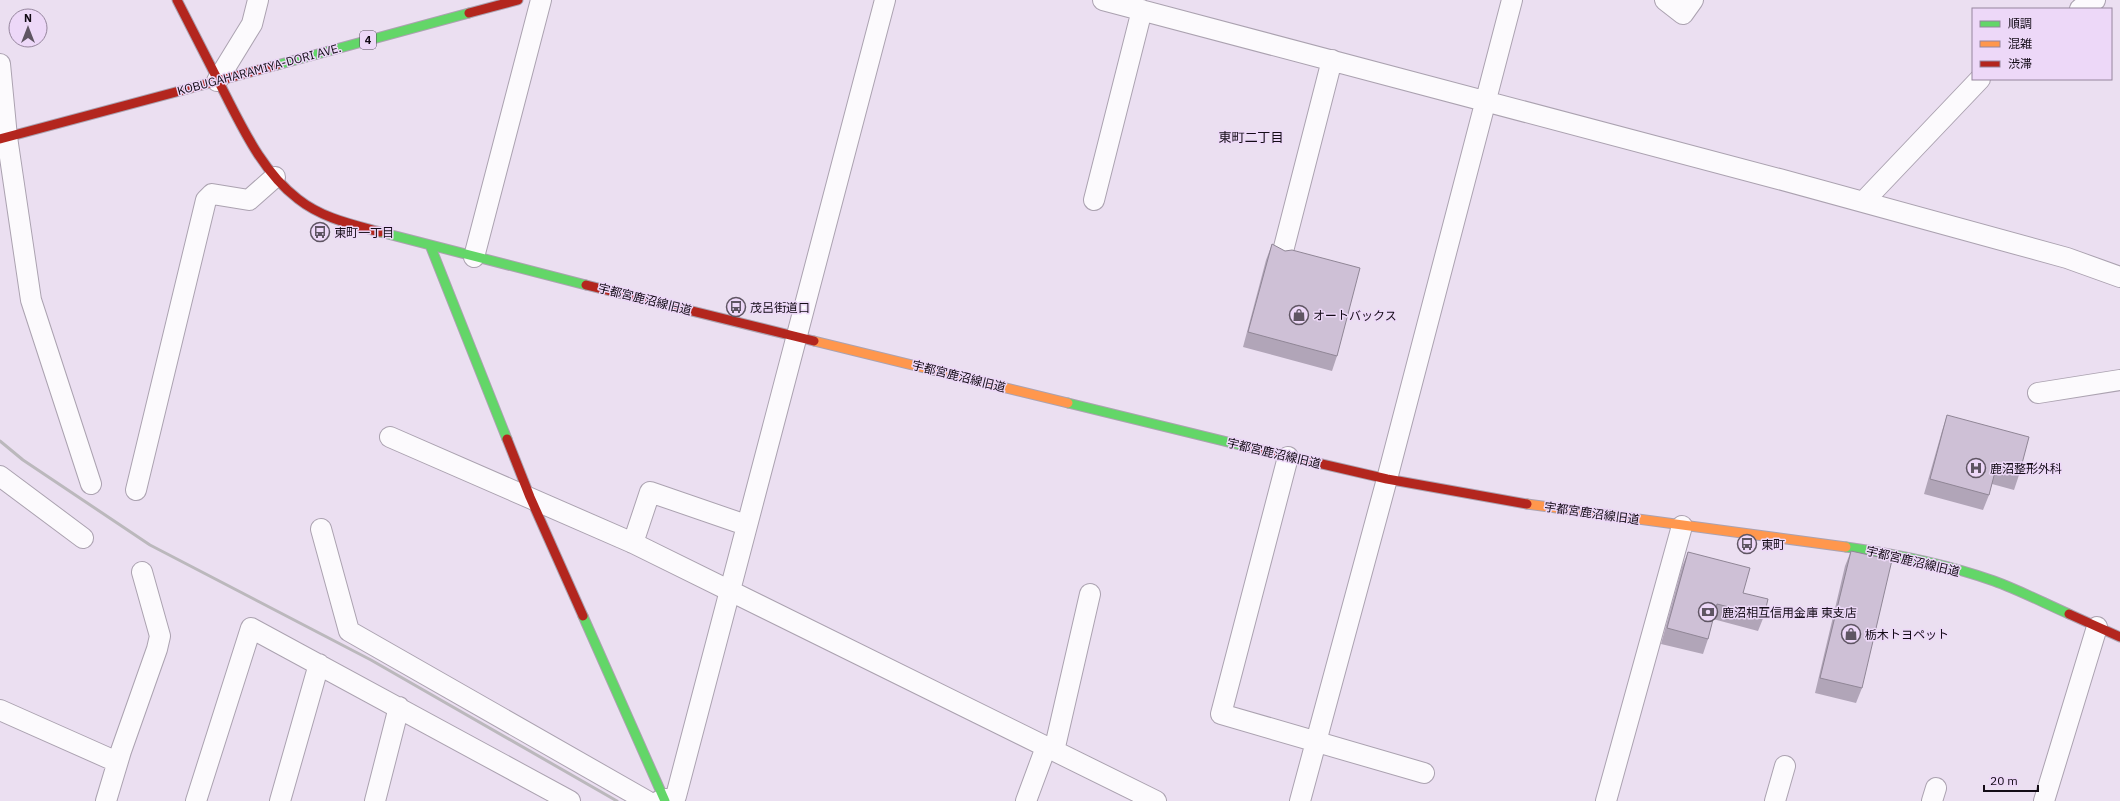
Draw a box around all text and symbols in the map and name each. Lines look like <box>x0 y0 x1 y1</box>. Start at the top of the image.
north arrow <box>8 8 48 48</box>
legend <box>1972 8 2112 80</box>
text: N <box>24 11 32 25</box>
text: 順調 <box>2008 16 2032 31</box>
road number: 4 <box>360 31 376 49</box>
text: 混雑 <box>2008 36 2032 51</box>
street label: KOBUGAHARAMIYA-DORI AVE. <box>175 40 343 98</box>
text: 渋滞 <box>2008 56 2032 71</box>
district label: 東町二丁目 <box>1218 129 1284 146</box>
bus stop icon: 東町一丁目 <box>309 221 331 243</box>
place label: 東町一丁目 <box>334 225 394 240</box>
street label: 宇都宮鹿沼線旧道 <box>597 280 693 318</box>
bus stop icon: 茂呂街道口 <box>725 296 747 318</box>
place label: 茂呂街道口 <box>750 300 810 315</box>
shop icon: オートバックス <box>1288 304 1310 326</box>
place label: オートバックス <box>1313 308 1397 323</box>
street label: 宇都宮鹿沼線旧道 <box>911 357 1007 395</box>
street label: 宇都宮鹿沼線旧道 <box>1226 435 1322 471</box>
hospital icon: 鹿沼整形外科 <box>1965 457 1987 479</box>
place label: 鹿沼整形外科 <box>1990 461 2062 476</box>
street label: 宇都宮鹿沼線旧道 <box>1543 499 1641 527</box>
bus stop icon: 東町 <box>1736 533 1758 555</box>
place label: 東町 <box>1761 537 1785 552</box>
street label: 宇都宮鹿沼線旧道 <box>1865 543 1961 579</box>
bank icon: 鹿沼相互信用金庫 東支店 <box>1697 601 1719 623</box>
place label: 鹿沼相互信用金庫 東支店 <box>1722 605 1857 620</box>
shop icon: 栃木トヨペット <box>1840 623 1862 645</box>
place label: 栃木トヨペット <box>1865 627 1949 642</box>
scale bar <box>1984 767 2038 793</box>
text: 20 m <box>1990 773 2018 788</box>

